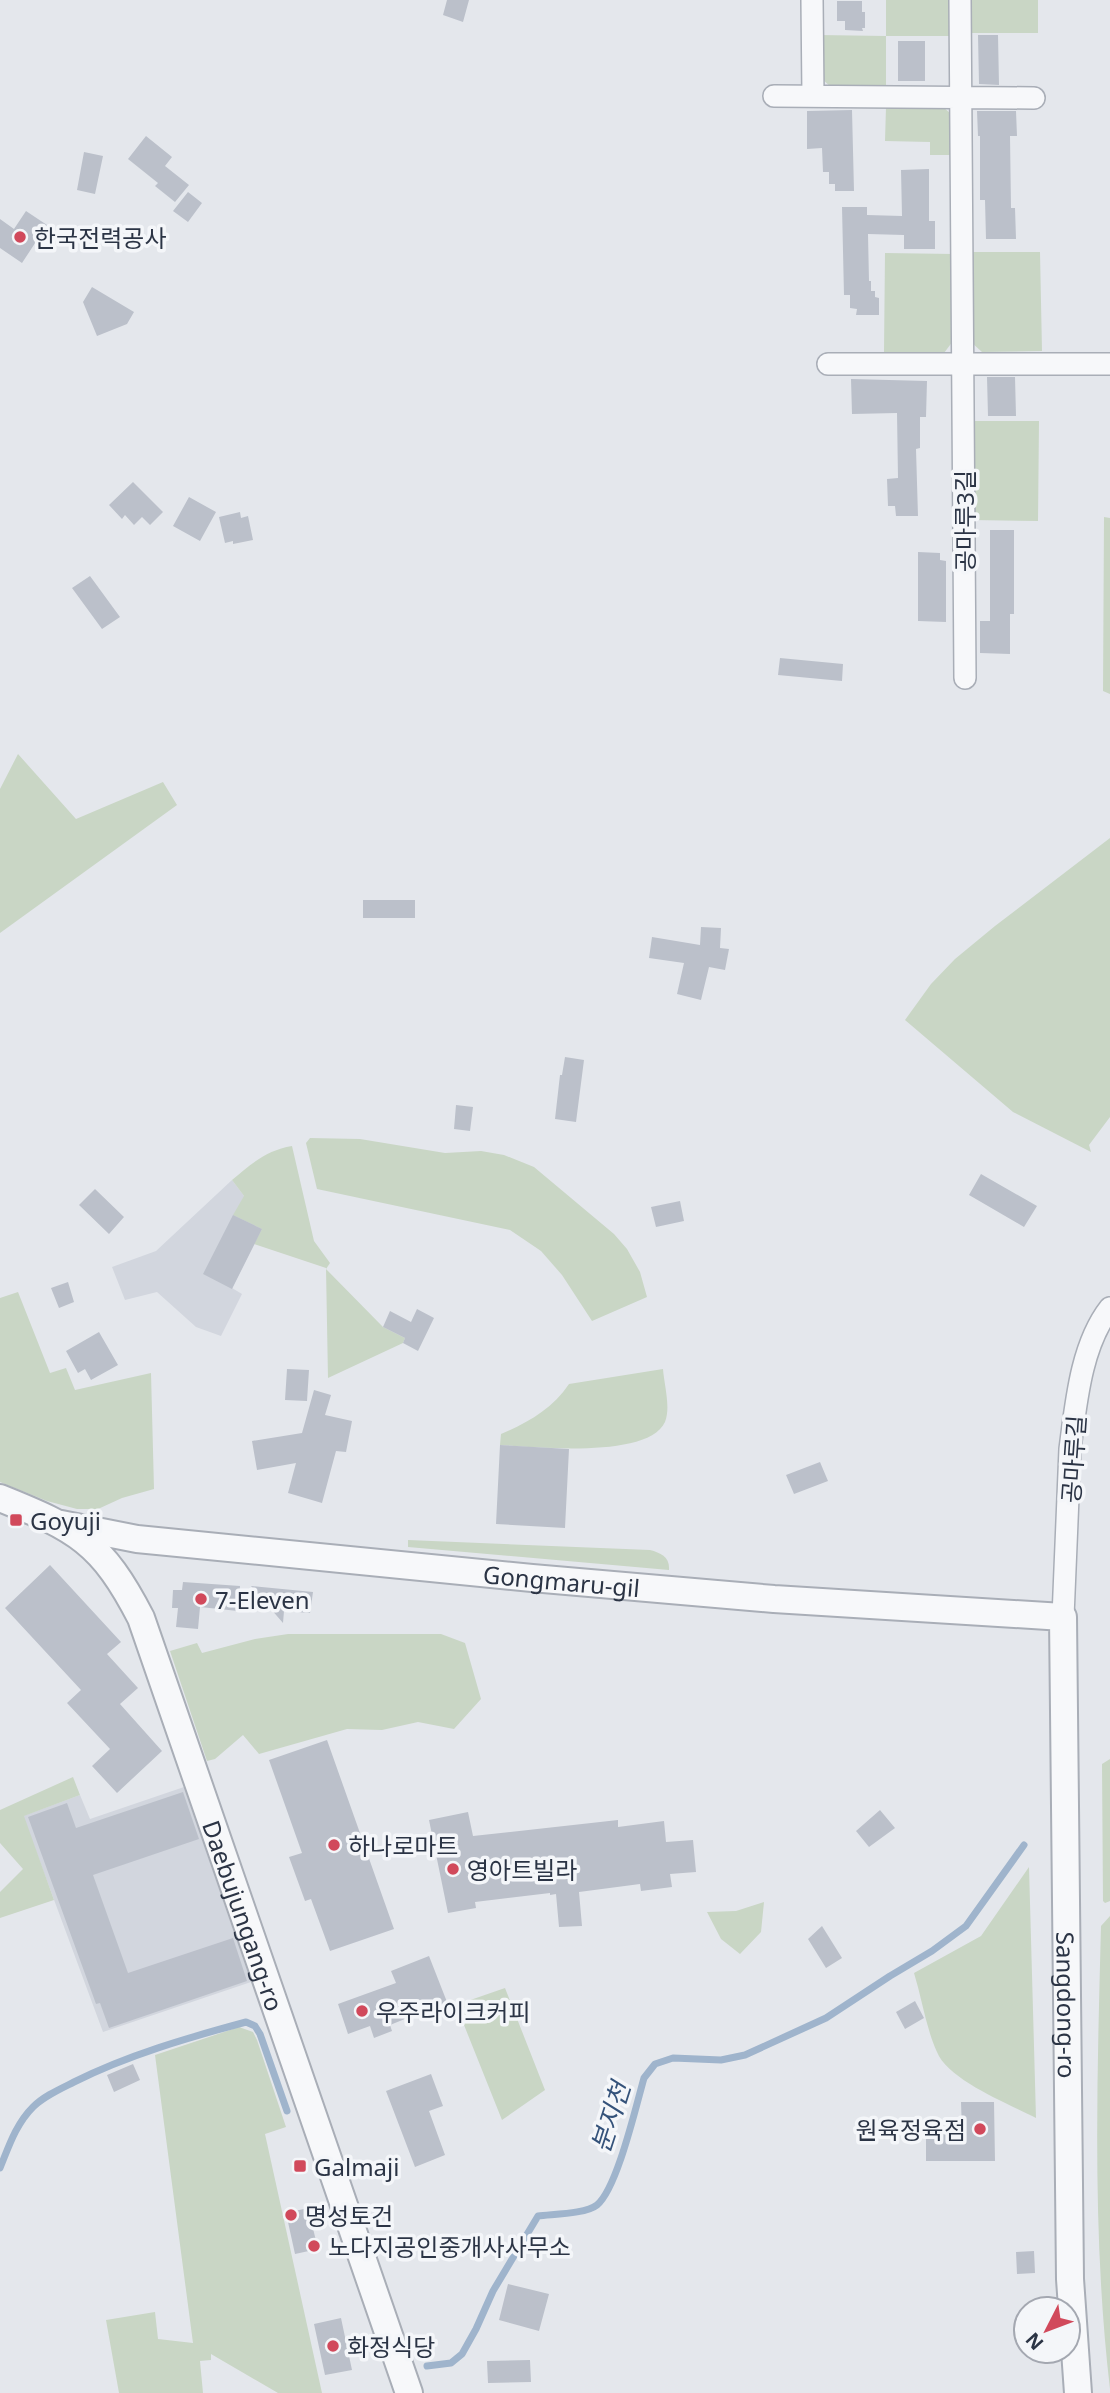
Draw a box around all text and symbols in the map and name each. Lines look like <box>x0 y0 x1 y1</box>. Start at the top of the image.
place label: 한국전력공사 <box>34 221 166 254</box>
marker: 한국전력공사 <box>12 229 28 245</box>
street label: 공마루3길 <box>948 470 981 572</box>
street label: 공마루길 <box>1053 1414 1093 1504</box>
place label: Goyuji <box>30 1504 101 1537</box>
marker: Goyuji <box>8 1512 24 1528</box>
street label: Gongmaru-gil <box>482 1557 641 1604</box>
place label: 7-Eleven <box>215 1583 310 1616</box>
marker: 7-Eleven <box>193 1591 209 1607</box>
street label: Daebujungang-ro <box>196 1816 292 2015</box>
place label: 하나로마트 <box>348 1829 458 1862</box>
marker: 하나로마트 <box>326 1837 342 1853</box>
place label: 영아트빌라 <box>467 1853 577 1886</box>
marker: 영아트빌라 <box>445 1861 461 1877</box>
street label: Sangdong-ro <box>1050 1932 1084 2079</box>
place label: 우주라이크커피 <box>376 1995 531 2028</box>
marker: 우주라이크커피 <box>354 2003 370 2019</box>
water label: 분지천 <box>582 2074 639 2157</box>
place label: 원육정육점 <box>856 2113 966 2146</box>
marker: 원육정육점 <box>972 2121 988 2137</box>
place label: Galmaji <box>314 2150 399 2183</box>
marker: Galmaji <box>292 2158 308 2174</box>
place label: 명성토건 <box>305 2199 393 2232</box>
marker: 명성토건 <box>283 2207 299 2223</box>
place label: 노다지공인중개사사무소 <box>328 2230 571 2263</box>
marker: 노다지공인중개사사무소 <box>306 2238 322 2254</box>
north arrow <box>1012 2295 1082 2365</box>
text: N <box>1020 2327 1049 2356</box>
place label: 화정식당 <box>347 2330 435 2363</box>
marker: 화정식당 <box>325 2338 341 2354</box>

